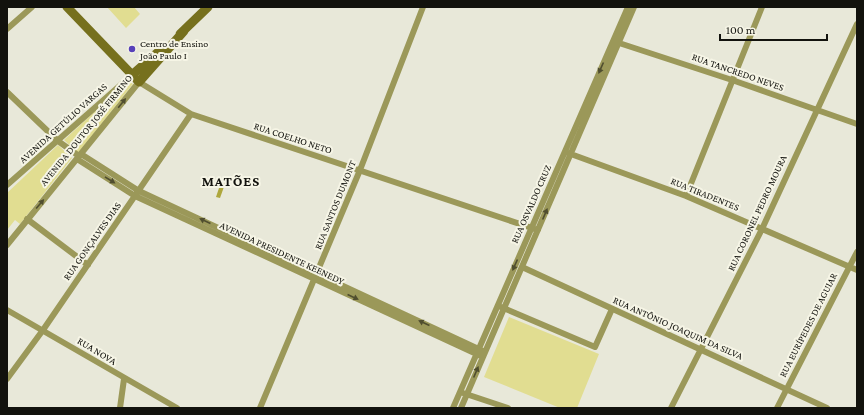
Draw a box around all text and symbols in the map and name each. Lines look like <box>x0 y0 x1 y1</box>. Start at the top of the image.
scale bar <box>720 16 827 42</box>
text: 100 m <box>726 23 756 37</box>
place label: Centro de Ensino João Paulo I <box>139 38 208 61</box>
marker: Centro de Ensino João Paulo I <box>127 44 137 54</box>
street label: RUA TANCREDO NEVES <box>691 51 786 93</box>
one-way arrow <box>598 63 604 74</box>
street label: AVENIDA DOUTOR JOSÉ FIRMINO <box>38 72 134 188</box>
street label: AVENIDA GETÚLIO VARGAS <box>17 81 109 165</box>
one-way arrow <box>118 98 126 108</box>
street label: RUA COELHO NETO <box>253 120 334 156</box>
street label: RUA CORONEL PEDRO MOURA <box>725 153 789 273</box>
street label: RUA SANTOS DUMONT <box>312 158 358 251</box>
street label: RUA OSVALDO CRUZ <box>509 163 553 245</box>
district label: MATÕES <box>202 173 260 189</box>
street label: RUA TIRADENTES <box>669 175 741 213</box>
one-way arrow <box>104 177 116 184</box>
one-way arrow <box>35 198 44 209</box>
street label: RUA GONÇALVES DIAS <box>61 200 123 282</box>
one-way arrow <box>542 208 548 220</box>
one-way arrow <box>199 218 211 224</box>
street label: AVENIDA PRESIDENTE KEENEDY <box>218 219 347 287</box>
one-way arrow <box>512 259 518 271</box>
street label: RUA EURÍPEDES DE AGUIAR <box>777 271 839 379</box>
one-way arrow <box>347 294 359 300</box>
street label: RUA ANTÔNIO JOAQUIM DA SILVA <box>611 294 745 362</box>
one-way arrow <box>419 320 430 326</box>
street label: RUA NOVA <box>76 335 119 367</box>
one-way arrow <box>474 366 480 378</box>

